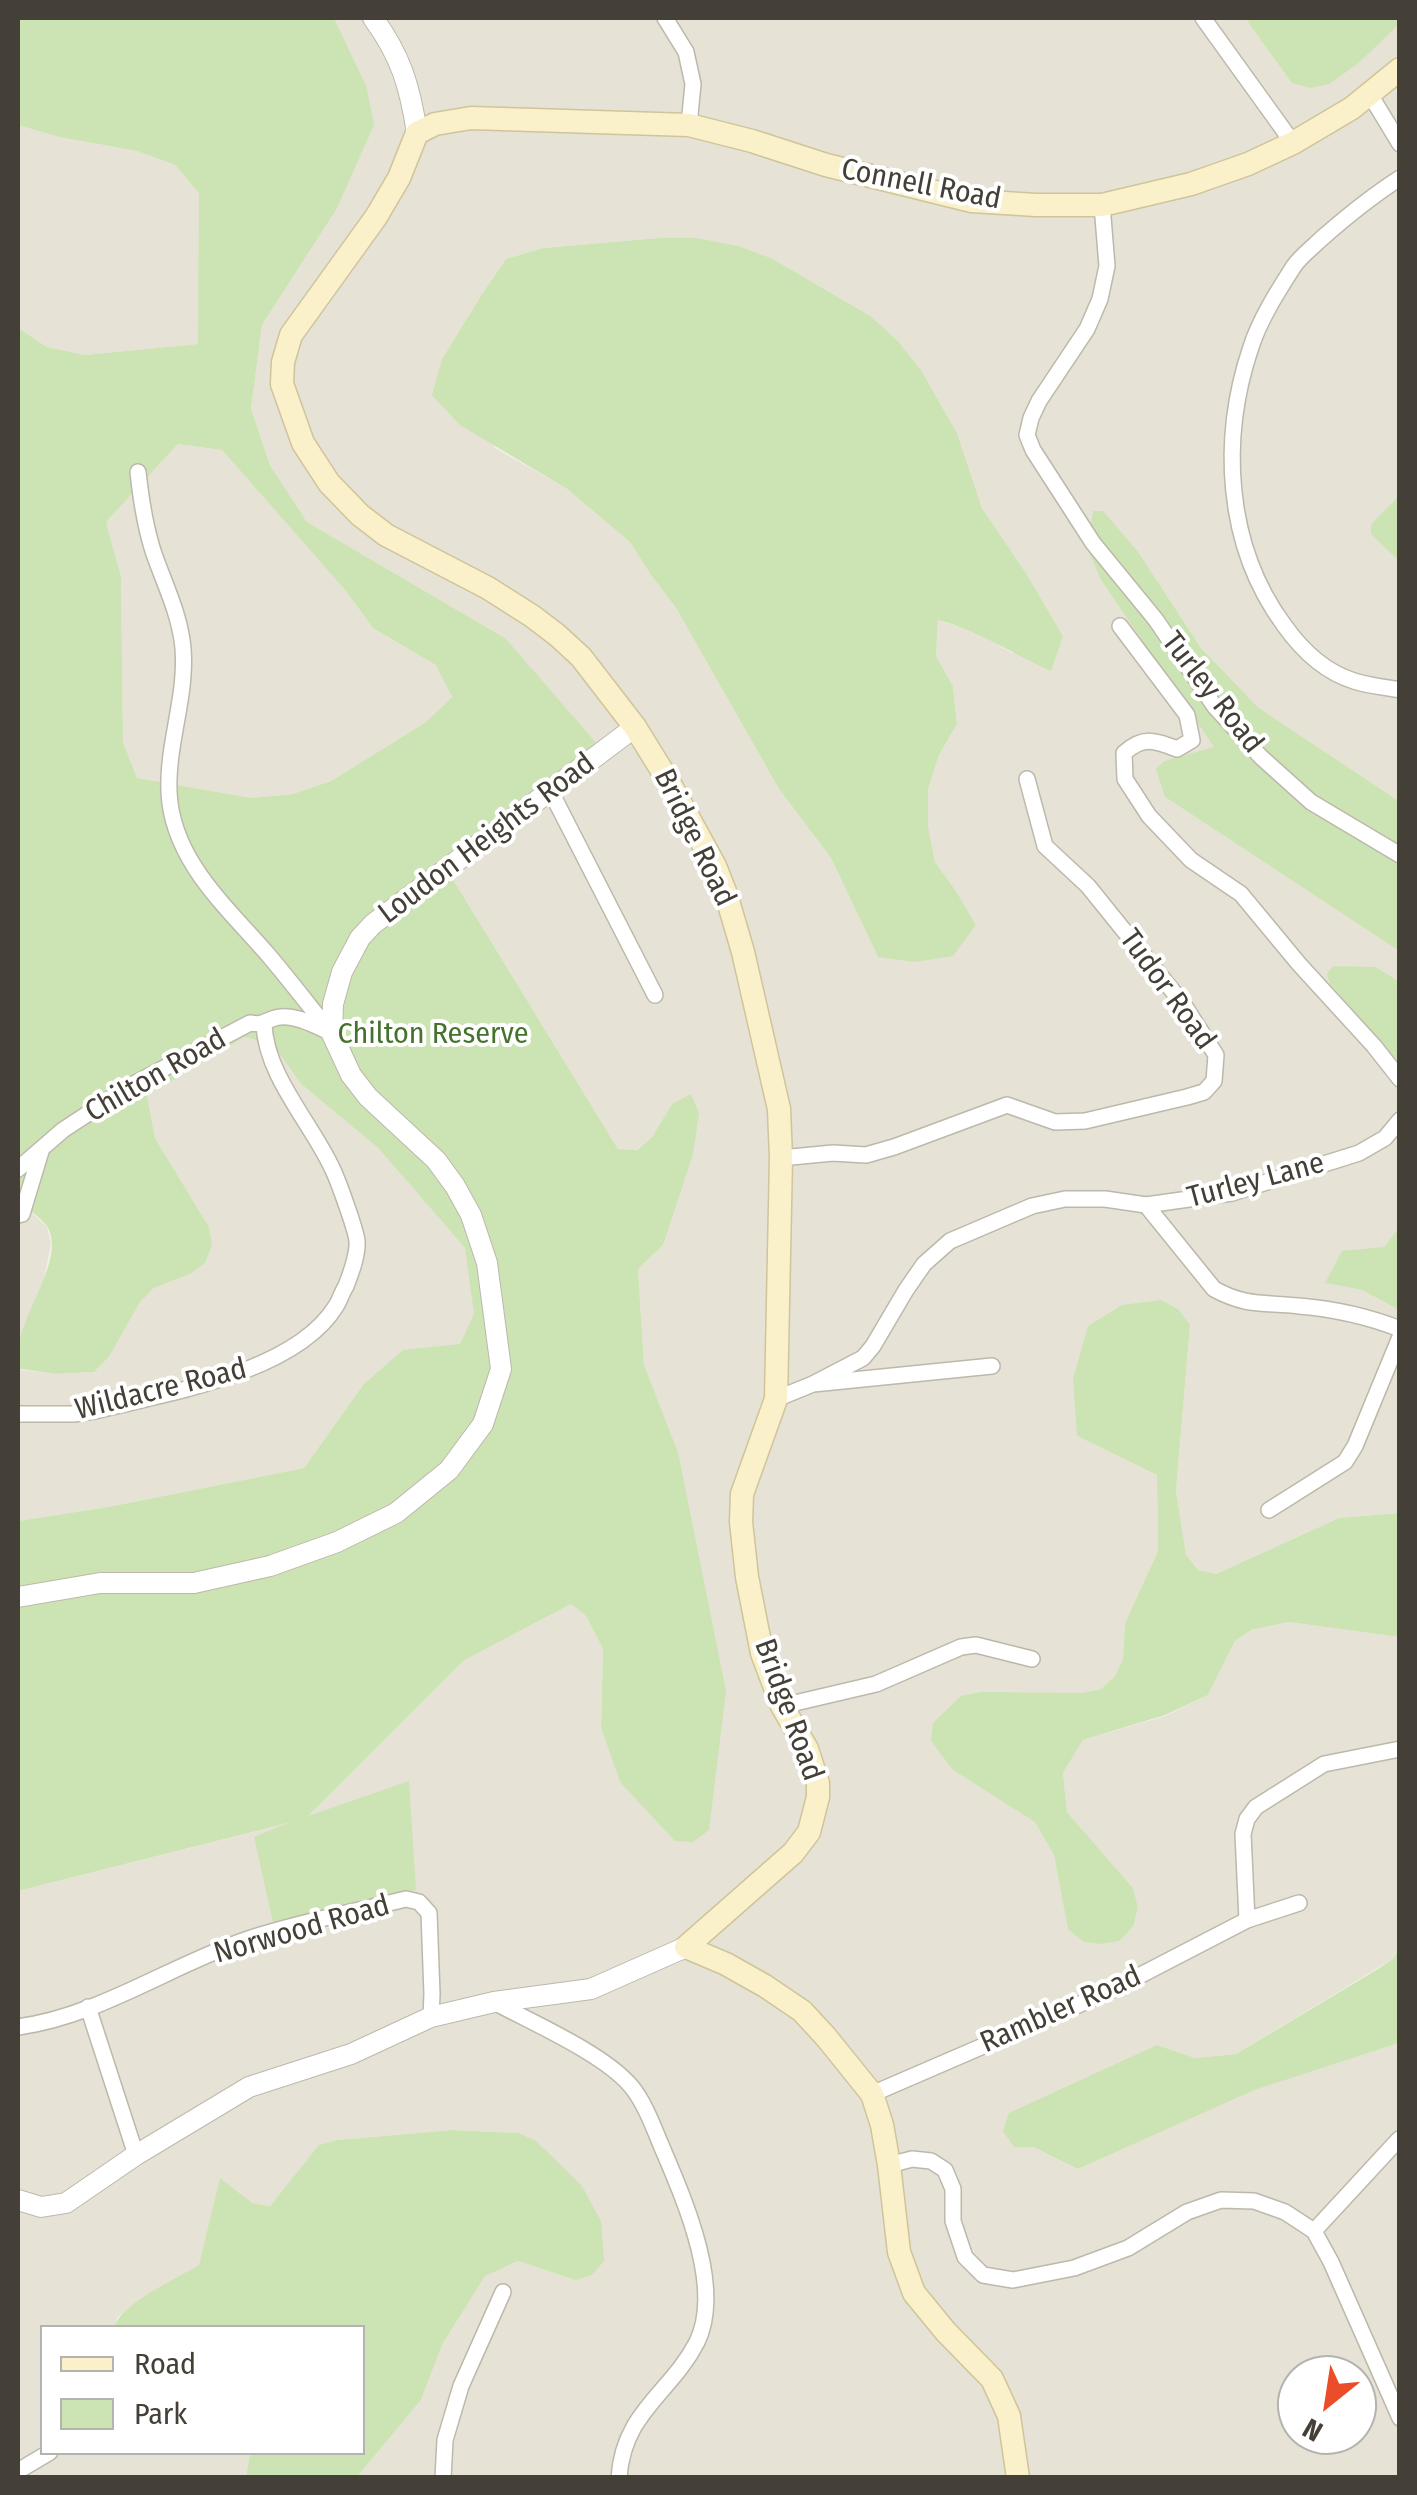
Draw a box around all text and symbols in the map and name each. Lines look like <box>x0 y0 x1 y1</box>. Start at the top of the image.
street label: Connell Road <box>838 152 1004 218</box>
street label: Turley Road <box>1154 625 1270 761</box>
street label: Loudon Heights Road <box>372 746 602 932</box>
street label: Bridge Road <box>645 764 743 912</box>
street label: Tudor Road <box>1111 923 1223 1057</box>
park label: Chilton Reserve <box>337 1017 529 1053</box>
street label: Chilton Road <box>79 1021 233 1131</box>
street label: Turley Lane <box>1184 1145 1328 1217</box>
street label: Wildacre Road <box>72 1351 250 1429</box>
street label: Bridge Road <box>746 1634 830 1786</box>
street label: Norwood Road <box>210 1888 394 1972</box>
street label: Rambler Road <box>975 1959 1147 2061</box>
legend <box>40 2325 365 2455</box>
text: Road <box>134 2346 196 2382</box>
north arrow <box>1277 2355 1377 2455</box>
text: Park <box>134 2396 187 2432</box>
text: N <box>1297 2411 1328 2448</box>

